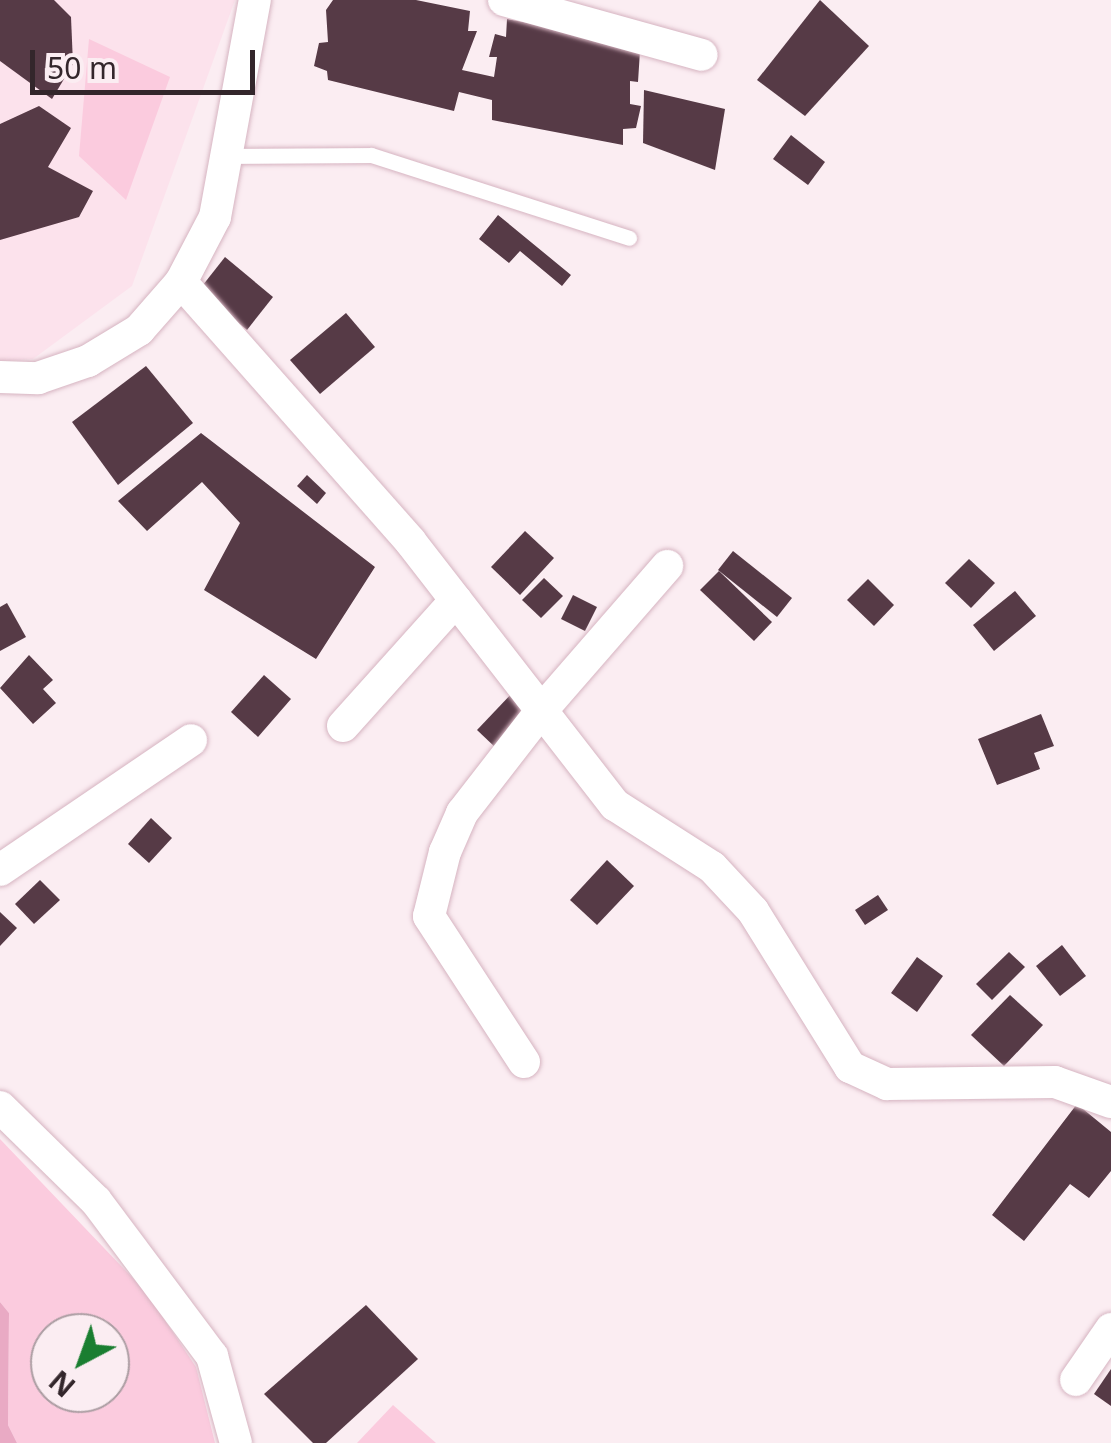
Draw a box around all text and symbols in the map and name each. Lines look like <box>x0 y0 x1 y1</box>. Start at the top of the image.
scale bar <box>35 30 260 92</box>
text: 50 m <box>47 47 117 88</box>
north arrow <box>30 1313 130 1413</box>
text: N <box>41 1362 83 1406</box>

